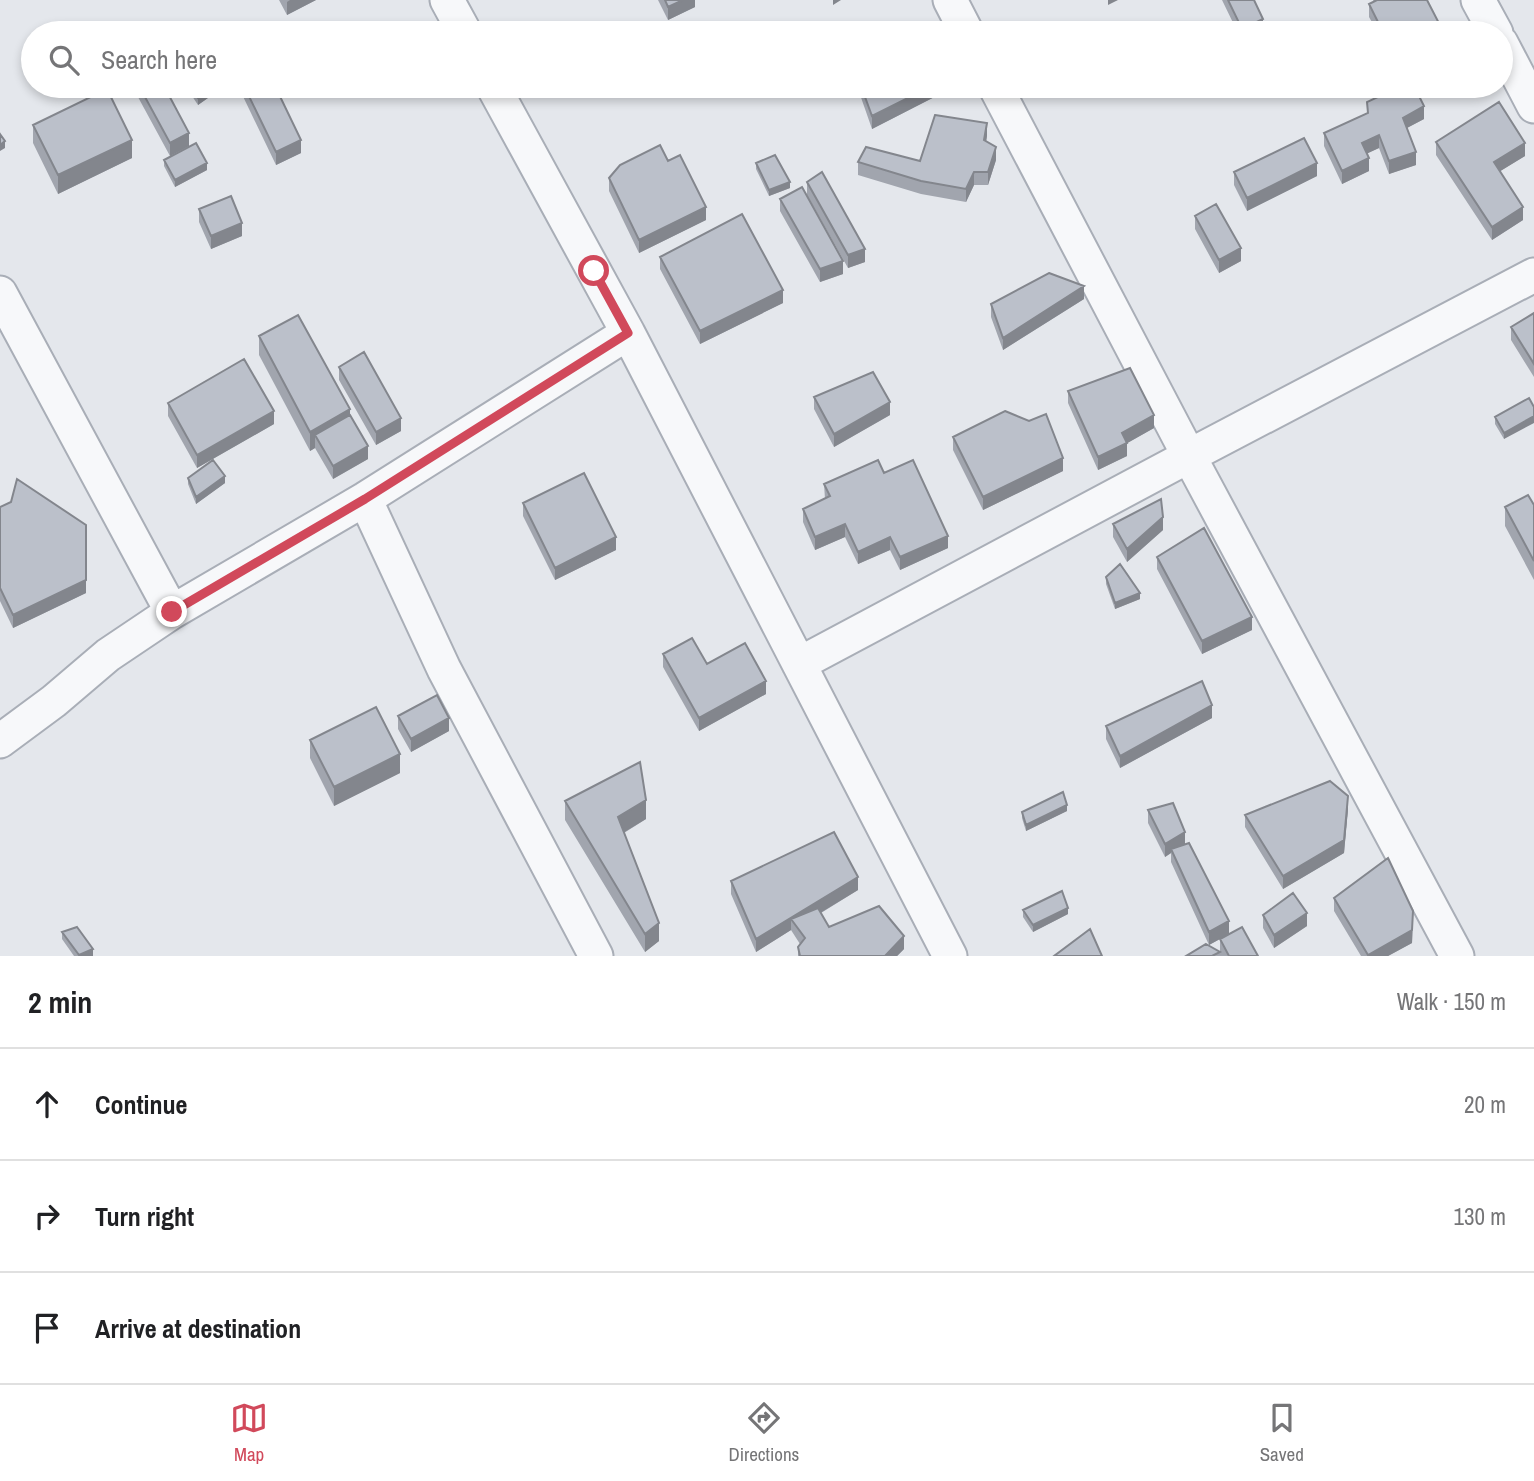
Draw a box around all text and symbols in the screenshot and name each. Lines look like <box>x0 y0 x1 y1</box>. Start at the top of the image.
search box <box>21 21 1513 98</box>
icon: search <box>45 41 83 79</box>
text: Search here <box>101 42 217 77</box>
route start <box>578 255 609 286</box>
route end <box>156 596 187 627</box>
text: 2 min <box>28 982 92 1022</box>
text: Walk · 150 m <box>1397 986 1506 1017</box>
icon: ahead <box>28 1085 66 1123</box>
text: Continue <box>95 1087 187 1122</box>
text: 20 m <box>1464 1089 1506 1120</box>
icon: right <box>28 1197 66 1235</box>
text: Turn right <box>95 1199 194 1234</box>
text: 130 m <box>1454 1201 1506 1232</box>
icon: arrive <box>28 1309 66 1347</box>
text: Arrive at destination <box>95 1311 301 1346</box>
tab: Map <box>230 1399 268 1467</box>
tab: Directions <box>728 1399 799 1467</box>
tab: Saved <box>1260 1399 1304 1467</box>

